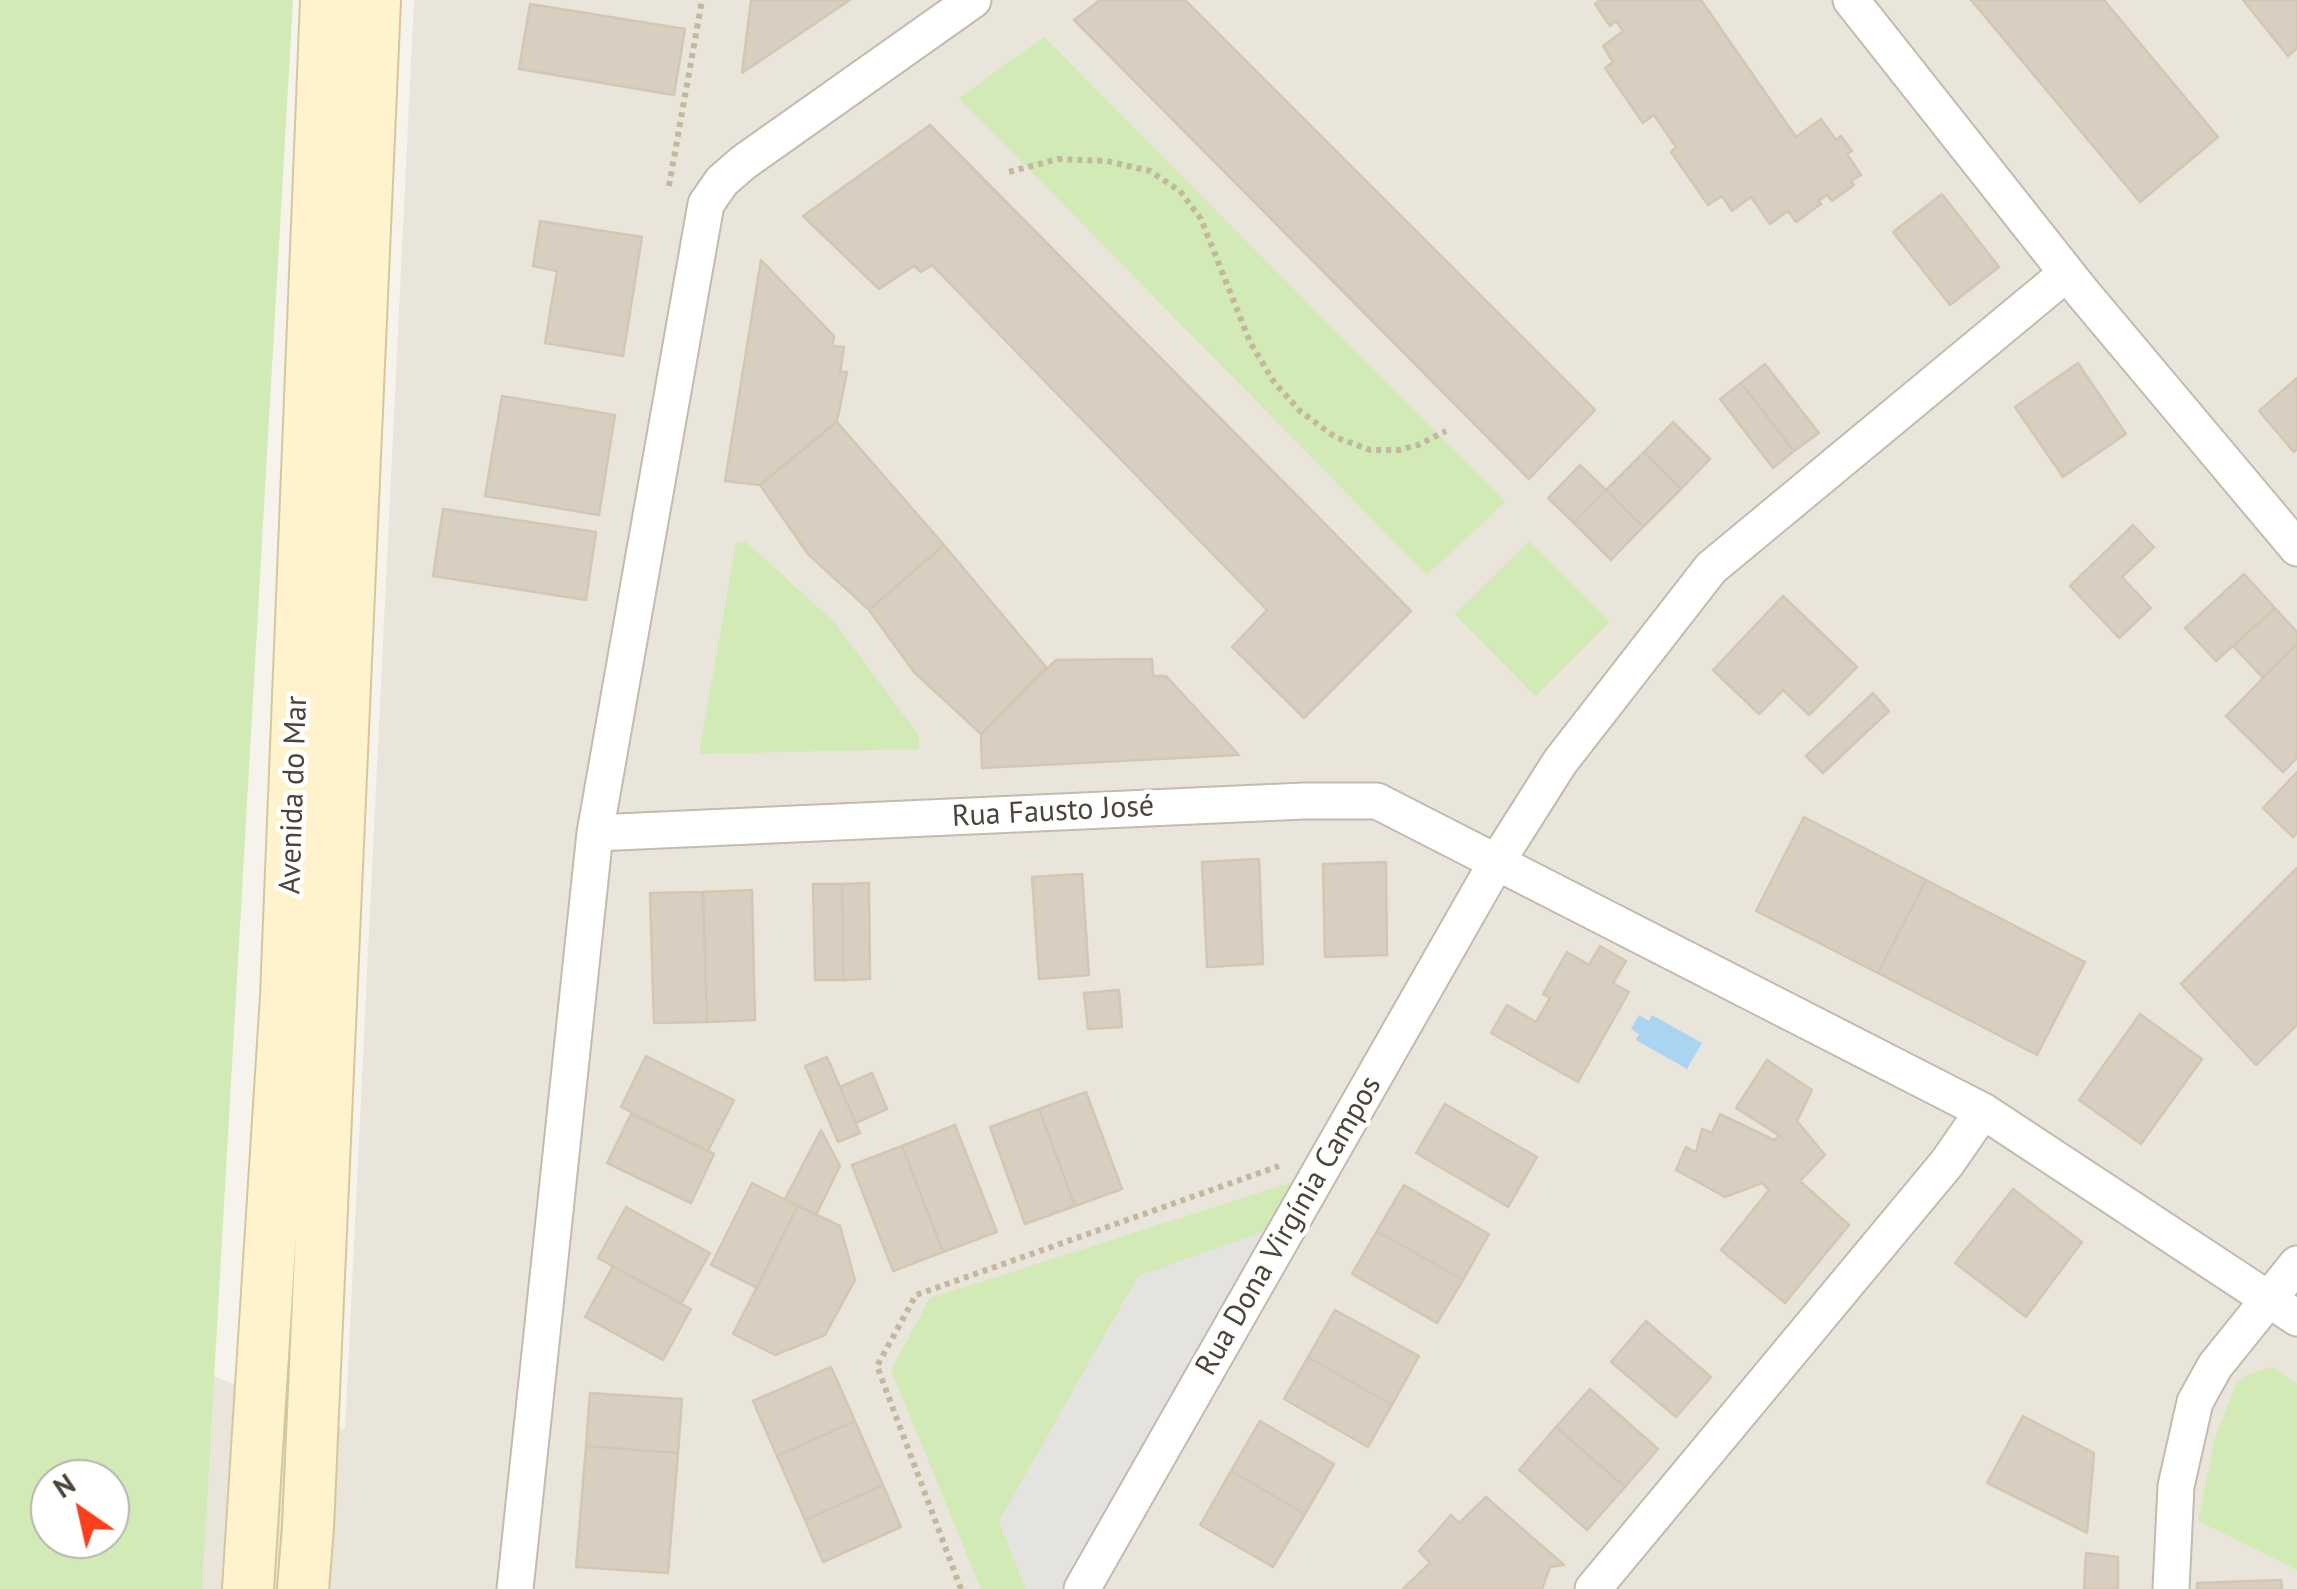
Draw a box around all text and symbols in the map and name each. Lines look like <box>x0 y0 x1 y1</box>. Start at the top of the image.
street label: Avenida do Mar <box>273 695 315 895</box>
street label: Rua Fausto José <box>951 789 1155 835</box>
street label: Rua Dona Virgínia Campos <box>1189 1070 1389 1382</box>
north arrow <box>30 1459 130 1559</box>
text: N <box>46 1465 82 1506</box>

